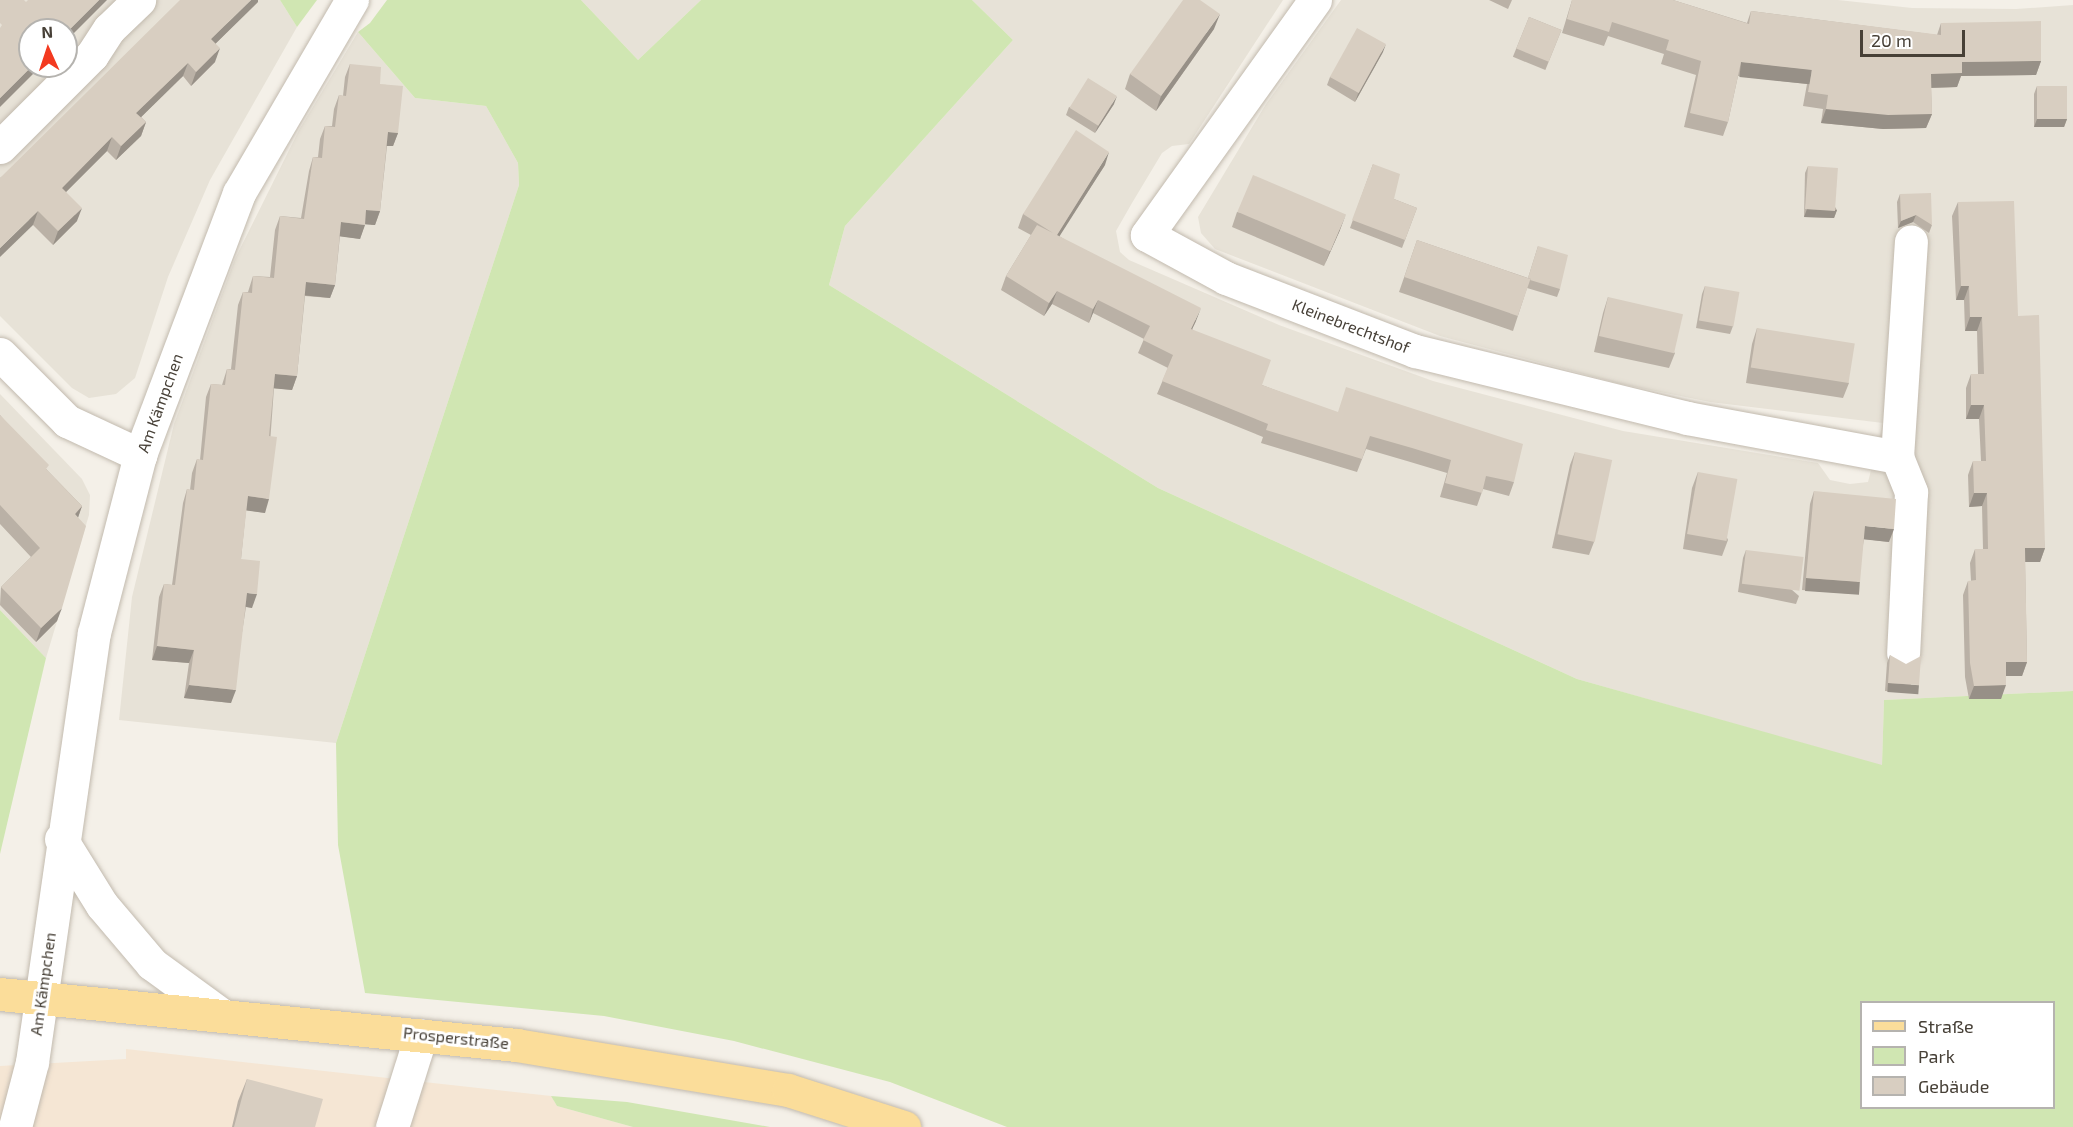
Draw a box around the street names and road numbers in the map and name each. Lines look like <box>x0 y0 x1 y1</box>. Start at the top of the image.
street label: Kleinebrechtshof <box>1290 295 1412 357</box>
street label: Am Kämpchen <box>133 351 187 455</box>
street label: Am Kämpchen <box>26 931 60 1037</box>
street label: Prosperstraße <box>402 1023 510 1053</box>

